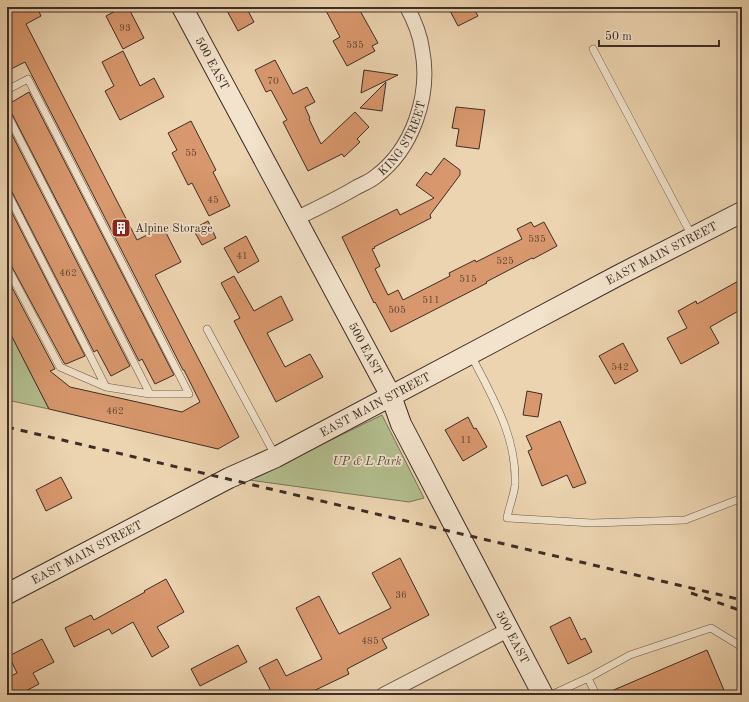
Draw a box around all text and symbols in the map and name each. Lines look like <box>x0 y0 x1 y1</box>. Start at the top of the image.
scale bar <box>599 22 719 48</box>
house number: 93 <box>119 23 131 33</box>
text: 50 m <box>605 30 632 43</box>
street label: 500 EAST <box>192 35 230 92</box>
house number: 535 <box>346 40 364 50</box>
house number: 70 <box>267 76 279 86</box>
street label: KING STREET <box>377 100 428 178</box>
house number: 55 <box>185 148 197 158</box>
house number: 45 <box>207 195 219 205</box>
building icon: Alpine Storage <box>110 217 132 239</box>
street label: EAST MAIN STREET <box>604 221 720 288</box>
place label: Alpine Storage <box>135 223 213 235</box>
house number: 535 <box>528 234 546 244</box>
house number: 41 <box>236 251 248 261</box>
house number: 525 <box>496 256 514 266</box>
house number: 462 <box>59 268 77 278</box>
house number: 515 <box>459 274 477 284</box>
house number: 511 <box>422 295 440 305</box>
house number: 505 <box>388 305 406 315</box>
street label: 500 EAST <box>346 321 384 378</box>
house number: 542 <box>611 362 629 372</box>
street label: EAST MAIN STREET <box>318 371 433 440</box>
house number: 462 <box>106 406 124 416</box>
house number: 11 <box>460 435 472 445</box>
park label: UP & L Park <box>332 456 402 468</box>
street label: EAST MAIN STREET <box>30 519 145 587</box>
house number: 36 <box>395 590 407 600</box>
street label: 500 EAST <box>493 609 531 666</box>
house number: 485 <box>361 636 379 646</box>

